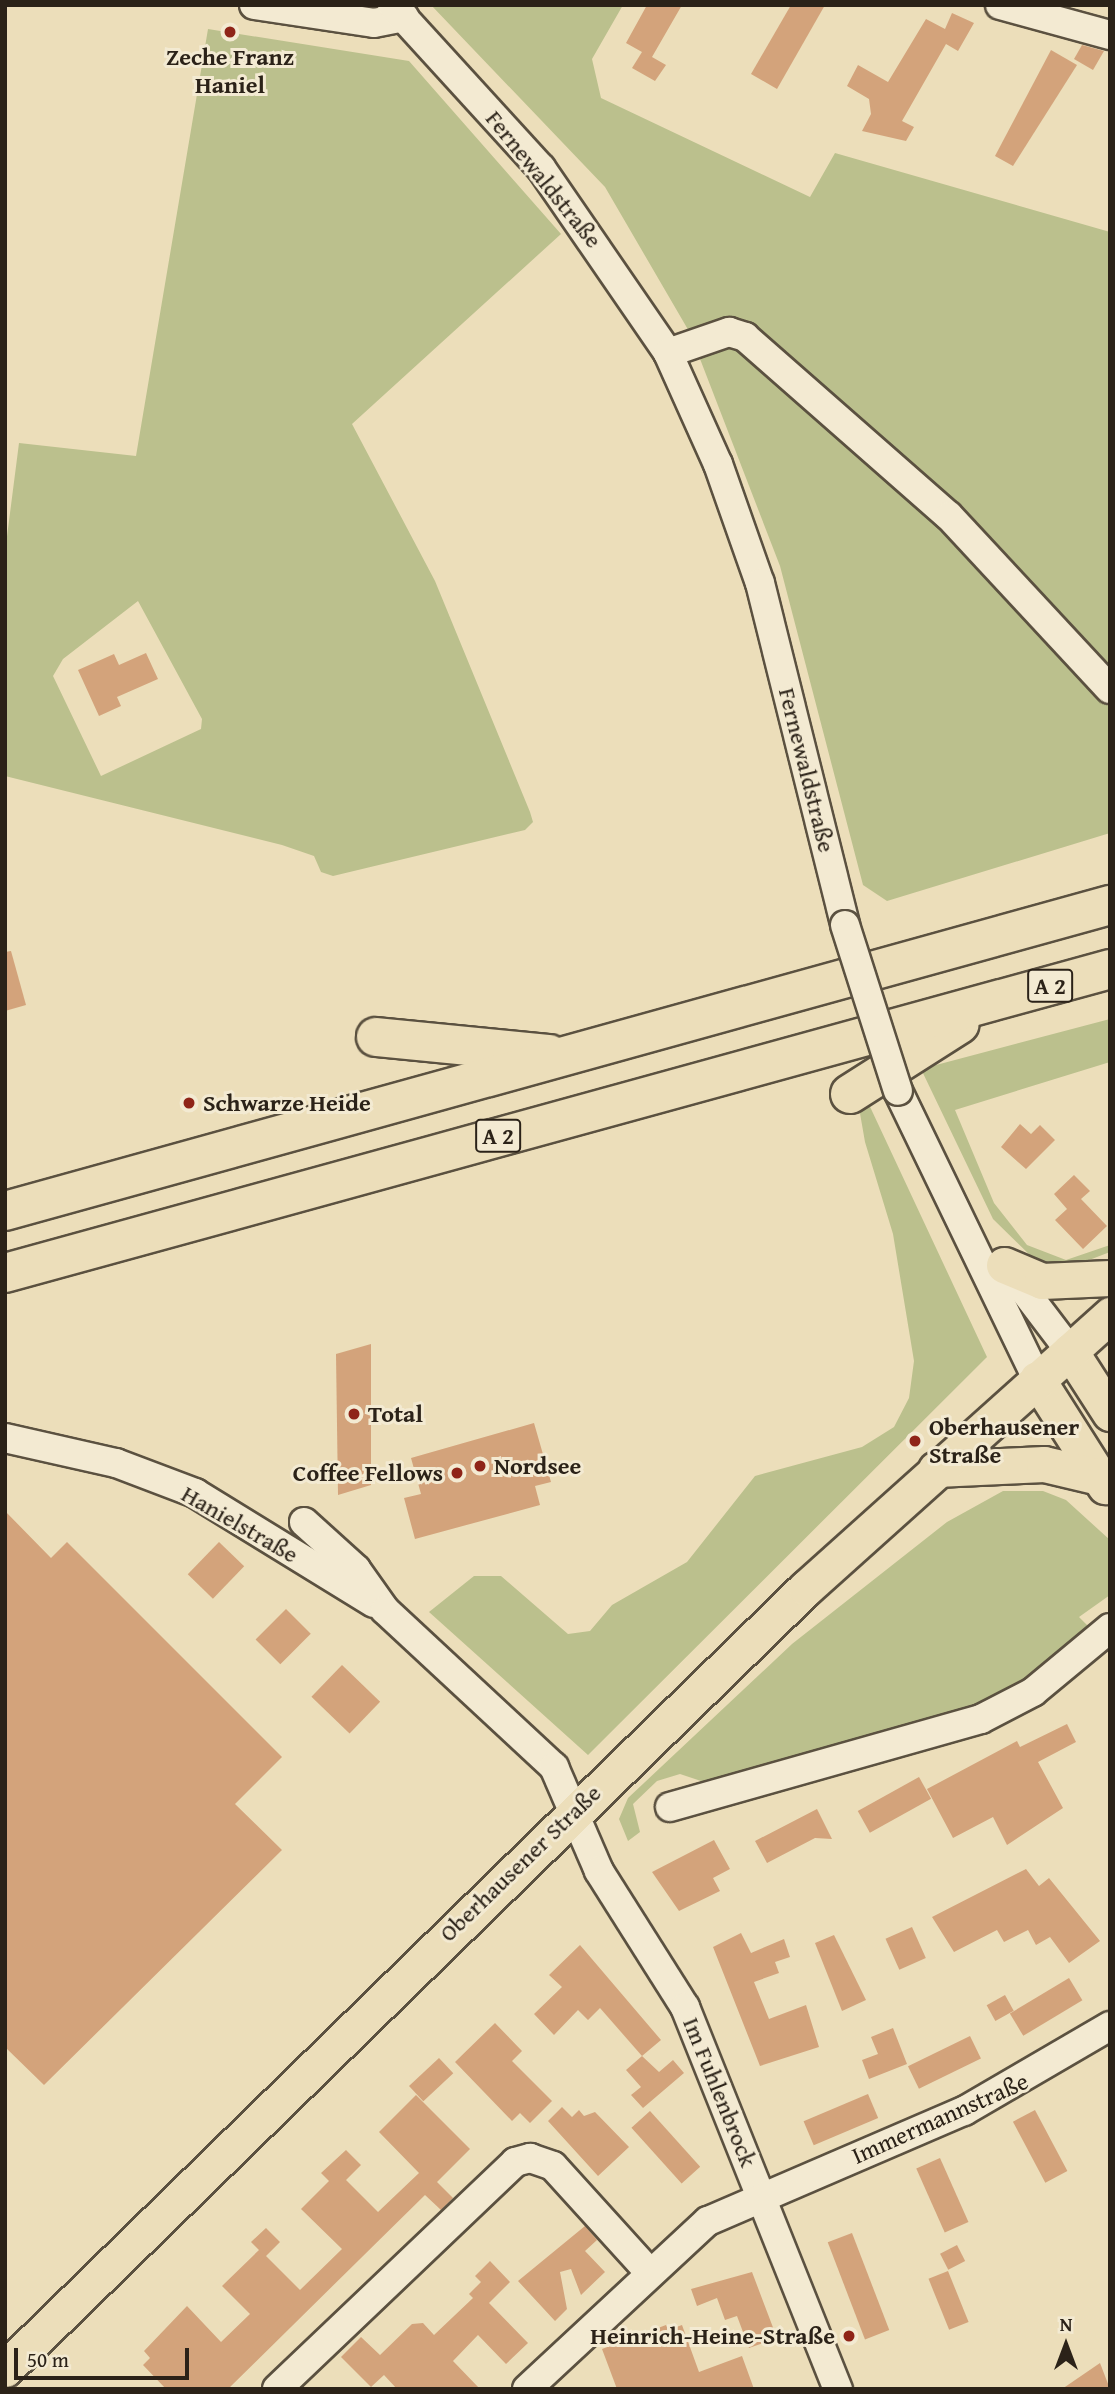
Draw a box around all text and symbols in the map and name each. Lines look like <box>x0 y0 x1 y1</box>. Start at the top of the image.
marker: Zeche Franz Haniel <box>222 24 238 40</box>
place label: Zeche Franz Haniel <box>166 43 294 99</box>
street label: Fernewaldstraße <box>480 104 608 254</box>
street label: Fernewaldstraße <box>773 685 841 855</box>
road number: A 2 <box>1026 967 1074 1006</box>
place label: Schwarze Heide <box>203 1089 371 1117</box>
marker: Schwarze Heide <box>181 1095 197 1111</box>
road number: A 2 <box>474 1116 522 1156</box>
place label: Total <box>368 1400 423 1428</box>
marker: Total <box>346 1406 362 1422</box>
place label: Oberhausener Straße <box>929 1413 1079 1469</box>
marker: Oberhausener Straße <box>907 1433 923 1449</box>
place label: Nordsee <box>494 1452 581 1480</box>
marker: Nordsee <box>472 1458 488 1474</box>
place label: Coffee Fellows <box>293 1459 443 1487</box>
marker: Coffee Fellows <box>449 1465 465 1481</box>
street label: Hanielstraße <box>177 1479 303 1569</box>
street label: Oberhausener Straße <box>433 1779 607 1947</box>
street label: Im Fuhlenbrock <box>677 2013 763 2171</box>
street label: Immermannstraße <box>847 2066 1033 2170</box>
north arrow <box>1031 2310 1101 2380</box>
text: N <box>1060 2310 1072 2338</box>
place label: Heinrich-Heine-Straße <box>590 2322 835 2350</box>
marker: Heinrich-Heine-Straße <box>841 2328 857 2344</box>
scale bar <box>18 2334 192 2378</box>
text: 50 m <box>27 2344 69 2375</box>

